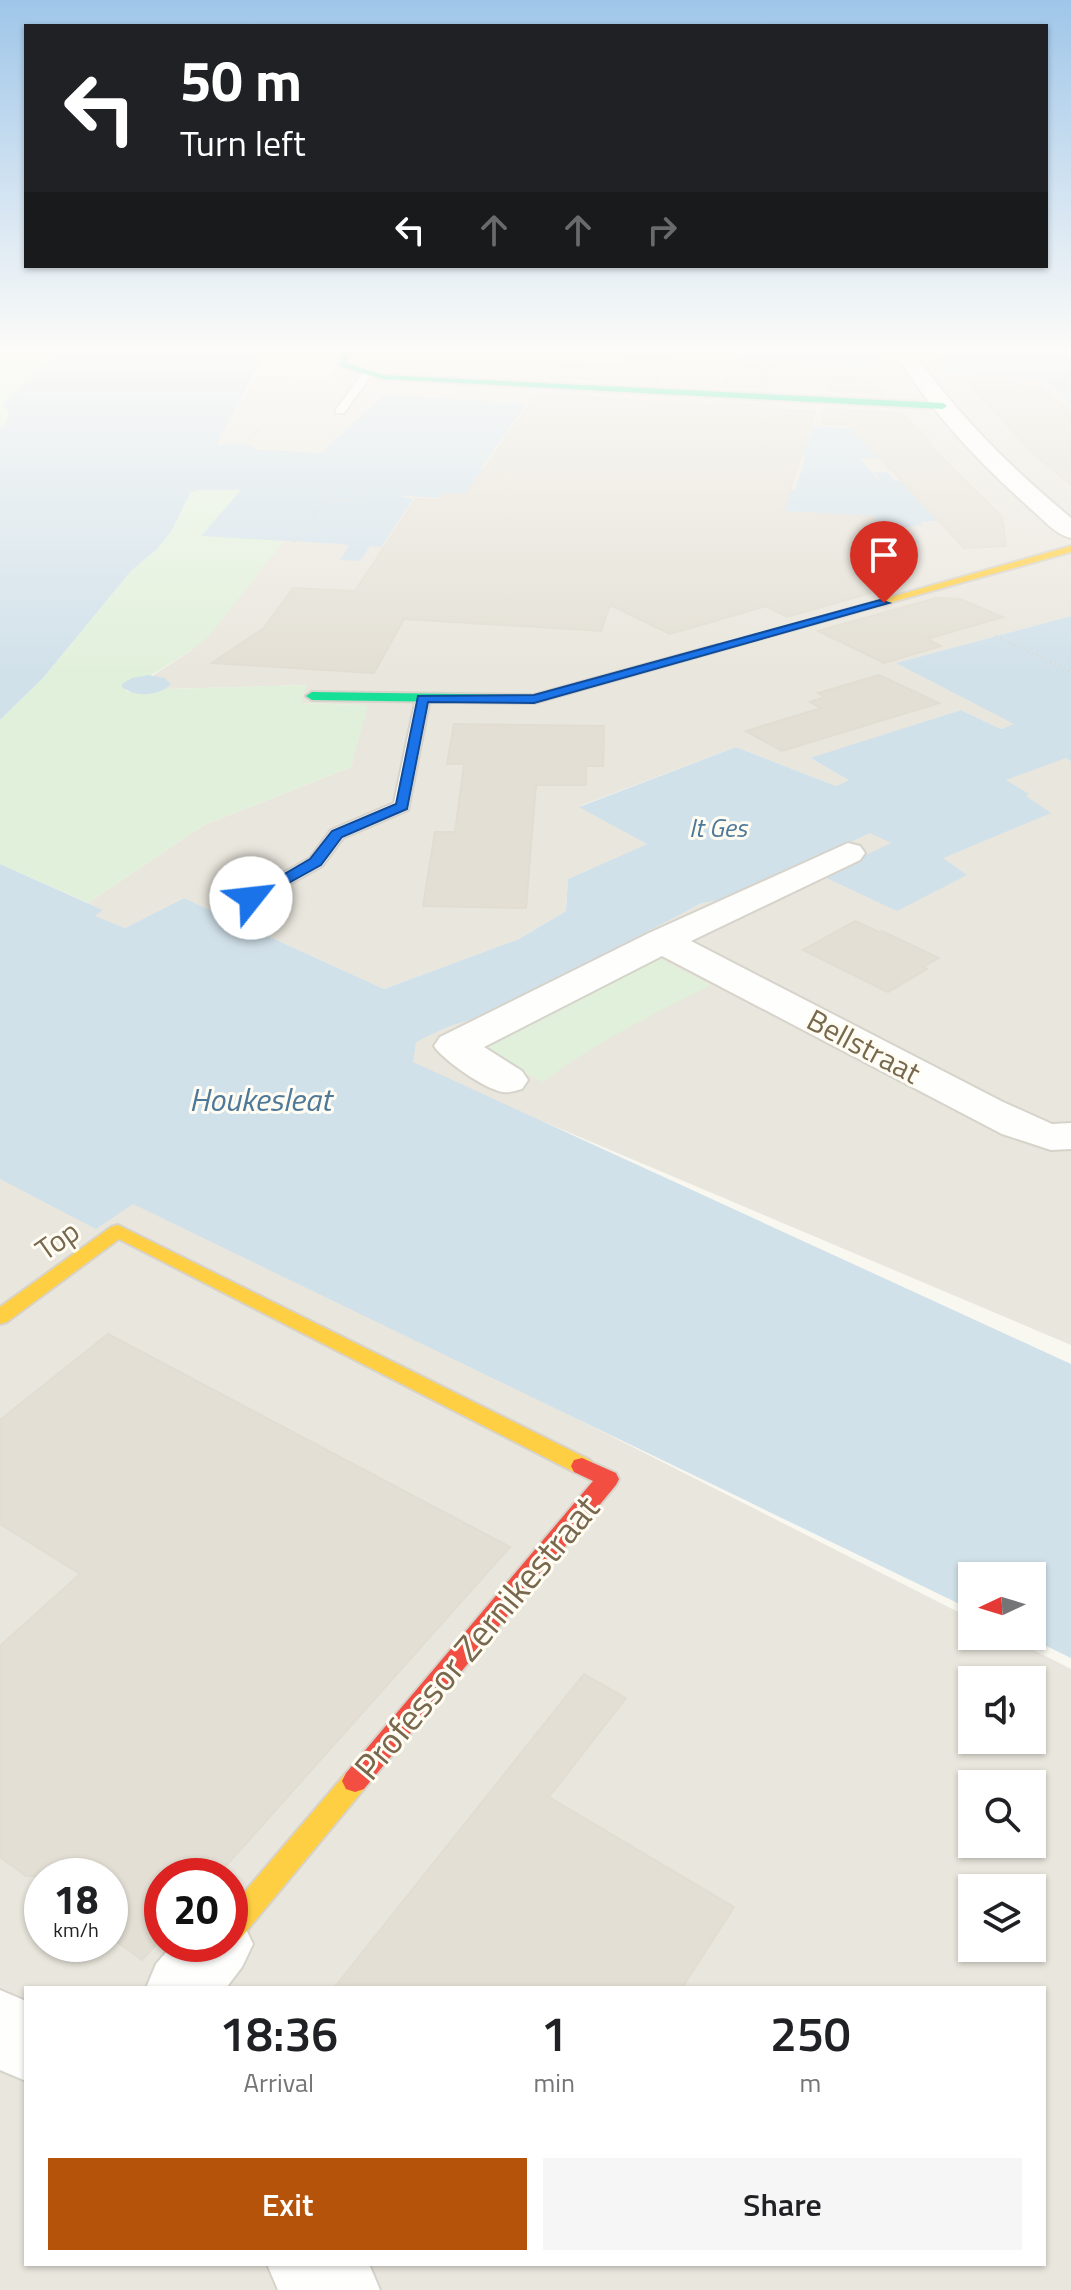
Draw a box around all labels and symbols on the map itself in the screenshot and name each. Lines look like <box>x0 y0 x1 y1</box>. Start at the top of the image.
pin <box>850 521 918 603</box>
water label: It Ges <box>689 808 749 847</box>
position arrow <box>209 856 293 940</box>
street label: Bellstraat <box>799 997 929 1095</box>
water label: Houkesleat <box>189 1075 335 1123</box>
street label: Top <box>25 1208 89 1272</box>
street label: Professor Zernikestraat <box>340 1482 612 1792</box>
north arrow <box>958 1562 1046 1650</box>
speed limit sign: 20 <box>144 1858 248 1962</box>

